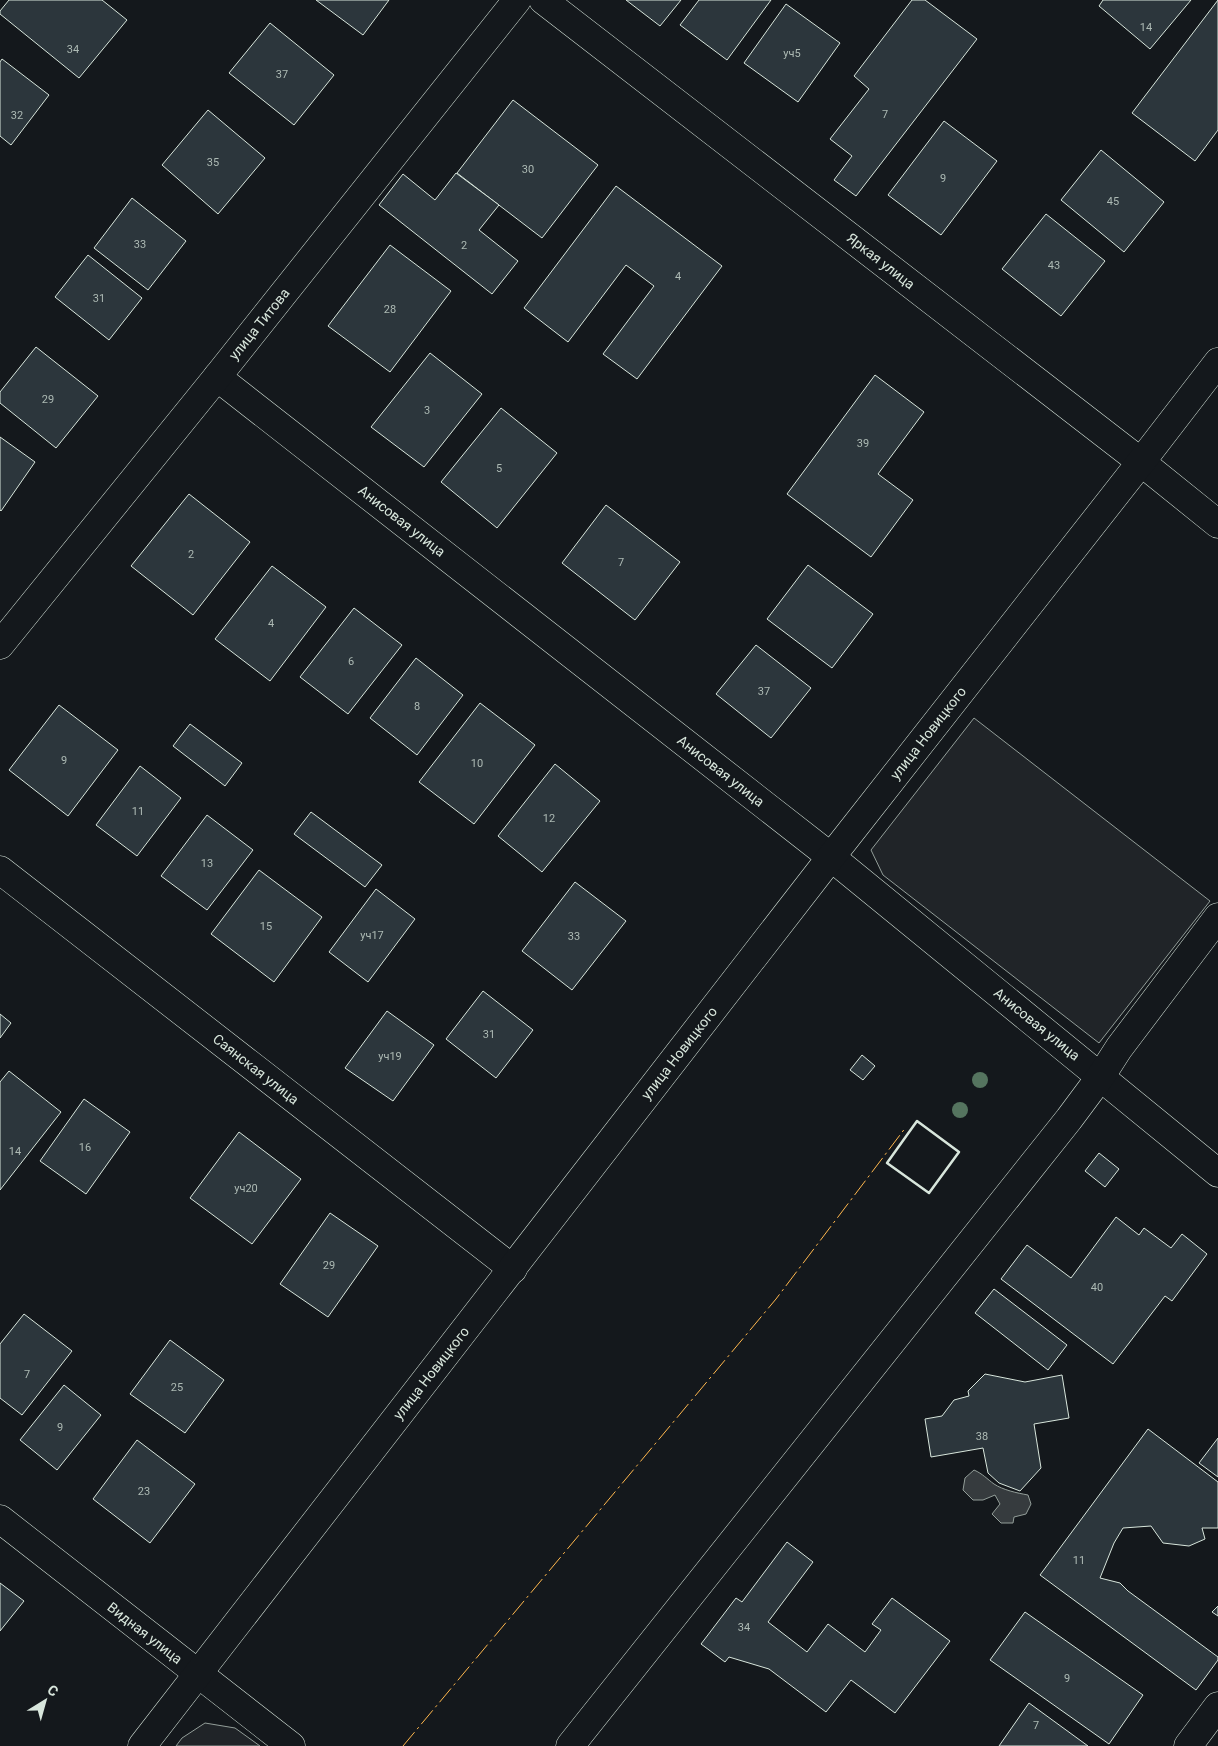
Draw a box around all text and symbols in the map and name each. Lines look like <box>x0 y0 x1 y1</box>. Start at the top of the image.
house number: 14 <box>1140 21 1152 34</box>
house number: 34 <box>67 43 79 56</box>
house number: уч5 <box>783 47 801 60</box>
house number: 37 <box>276 68 288 81</box>
house number: 7 <box>882 108 888 121</box>
house number: 32 <box>11 109 23 122</box>
house number: 35 <box>207 156 219 169</box>
house number: 30 <box>522 163 534 176</box>
house number: 9 <box>940 172 946 185</box>
house number: 45 <box>1107 195 1119 208</box>
street label: Яркая улица <box>844 230 918 292</box>
house number: 33 <box>134 238 146 251</box>
house number: 2 <box>461 239 467 252</box>
house number: 43 <box>1048 259 1060 272</box>
house number: 4 <box>675 270 681 283</box>
street label: улица Титова <box>225 285 293 363</box>
house number: 31 <box>93 292 105 305</box>
house number: 28 <box>384 303 396 316</box>
house number: 29 <box>42 393 54 406</box>
house number: 3 <box>424 404 430 417</box>
house number: 39 <box>857 437 869 450</box>
house number: 5 <box>496 462 502 475</box>
street label: Анисовая улица <box>355 482 449 560</box>
house number: 2 <box>188 548 194 561</box>
house number: 7 <box>618 556 624 569</box>
house number: 4 <box>268 617 274 630</box>
house number: 6 <box>348 655 354 668</box>
street label: улица Новицкого <box>887 683 969 783</box>
house number: 37 <box>758 685 770 698</box>
house number: 8 <box>414 700 420 713</box>
street label: Анисовая улица <box>674 732 768 810</box>
house number: 9 <box>61 754 67 767</box>
house number: 10 <box>471 757 483 770</box>
house number: 11 <box>132 805 144 818</box>
house number: 12 <box>543 812 555 825</box>
house number: 13 <box>201 857 213 870</box>
house number: 15 <box>260 920 272 933</box>
house number: уч17 <box>360 929 384 942</box>
house number: 33 <box>568 930 580 943</box>
street label: Анисовая улица <box>991 984 1083 1064</box>
street label: улица Новицкого <box>638 1003 720 1103</box>
house number: 31 <box>483 1028 495 1041</box>
street label: Саянская улица <box>210 1030 302 1108</box>
house number: уч19 <box>378 1050 402 1063</box>
house number: 16 <box>79 1141 91 1154</box>
house number: 14 <box>9 1145 21 1158</box>
house number: уч20 <box>234 1182 258 1195</box>
house number: 29 <box>323 1259 335 1272</box>
house number: 40 <box>1091 1281 1103 1294</box>
street label: улица Новицкого <box>390 1323 472 1423</box>
house number: 7 <box>24 1368 30 1381</box>
house number: 25 <box>171 1381 183 1394</box>
house number: 9 <box>57 1421 63 1434</box>
house number: 38 <box>976 1430 988 1443</box>
house number: 23 <box>138 1485 150 1498</box>
house number: 11 <box>1073 1554 1085 1567</box>
street label: Видная улица <box>104 1599 186 1667</box>
house number: 34 <box>738 1621 750 1634</box>
house number: 9 <box>1064 1672 1070 1685</box>
north arrow <box>20 1676 70 1726</box>
text: С <box>44 1681 61 1700</box>
house number: 7 <box>1033 1719 1039 1732</box>

